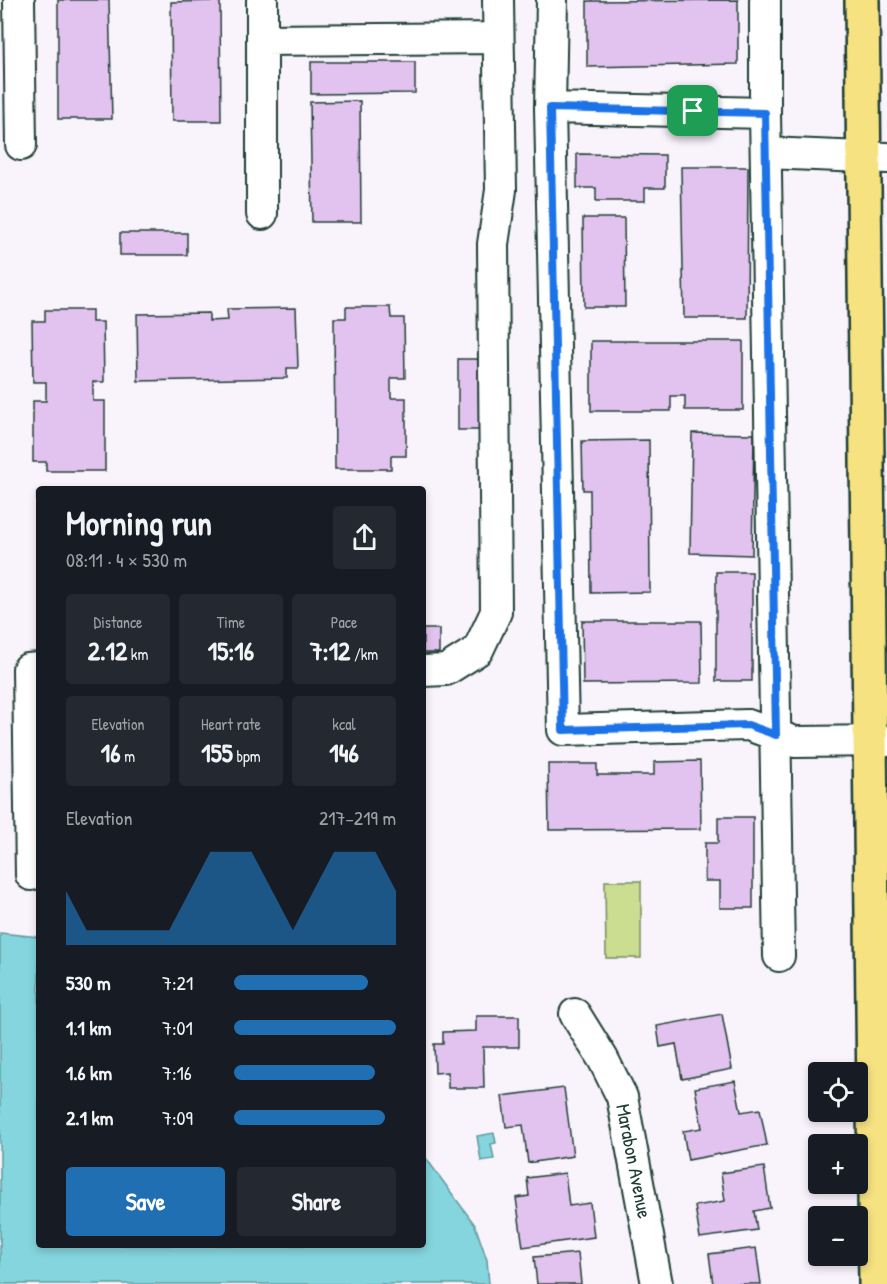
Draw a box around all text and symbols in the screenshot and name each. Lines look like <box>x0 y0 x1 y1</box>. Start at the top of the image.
pin <box>667 85 718 136</box>
icon: arrive <box>676 94 709 127</box>
text: Morning run <box>66 501 212 545</box>
button: share <box>333 506 396 569</box>
text: 08:11 · 4 × 530 m <box>66 546 187 573</box>
text: Distance <box>94 611 142 633</box>
text: Time <box>217 611 245 633</box>
text: Pace <box>331 611 357 633</box>
text: 2.12 <box>88 633 127 668</box>
text: 15:16 <box>208 633 254 668</box>
text: 7:12 <box>310 633 350 668</box>
text: km <box>127 643 148 665</box>
text: /km <box>350 643 378 665</box>
text: Elevation <box>91 713 145 735</box>
text: Heart rate <box>201 713 261 735</box>
text: kcal <box>332 713 356 735</box>
text: 16 <box>101 735 121 770</box>
text: 155 <box>201 735 233 770</box>
text: 146 <box>329 735 359 770</box>
text: m <box>121 745 135 767</box>
text: bpm <box>233 745 261 767</box>
text: Elevation <box>66 804 132 831</box>
text: 217–219 m <box>319 804 396 831</box>
text: 530 m <box>66 969 111 996</box>
text: 7:21 <box>162 969 193 996</box>
text: 1.1 km <box>66 1014 111 1041</box>
text: 7:01 <box>162 1014 193 1041</box>
text: 1.6 km <box>66 1059 112 1086</box>
text: 7:16 <box>162 1059 192 1086</box>
map controls <box>808 1062 868 1266</box>
button: locate <box>808 1062 868 1122</box>
street label: Marabon Avenue <box>610 1101 659 1220</box>
text: 2.1 km <box>66 1104 113 1131</box>
text: 7:09 <box>162 1104 193 1131</box>
button: + <box>808 1134 868 1194</box>
button: Save <box>66 1167 225 1236</box>
button: Share <box>237 1167 396 1236</box>
button: − <box>808 1206 868 1266</box>

